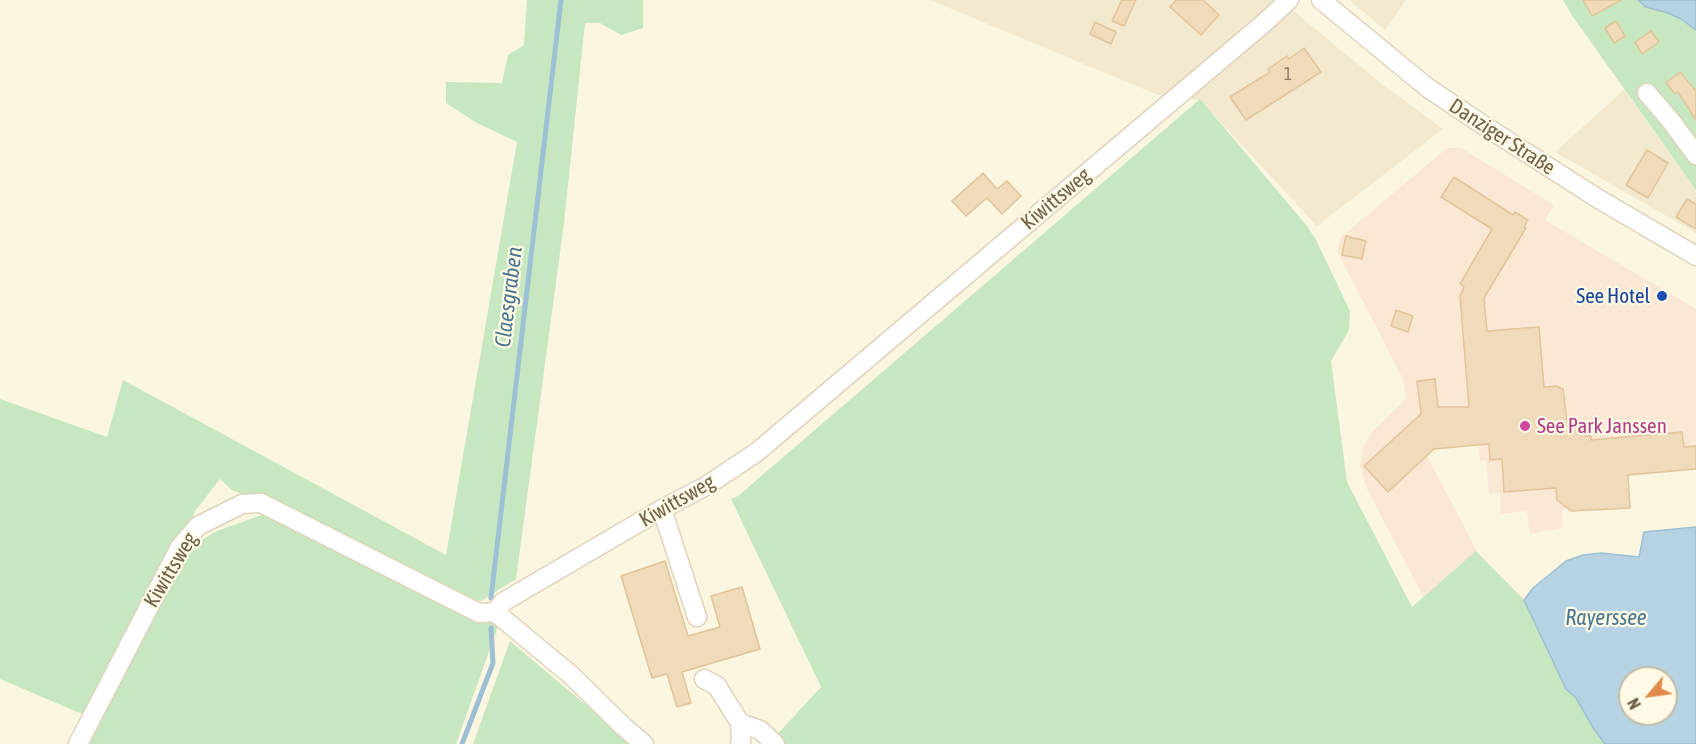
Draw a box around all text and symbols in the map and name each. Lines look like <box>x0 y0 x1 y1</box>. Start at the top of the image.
house number: 1 <box>1284 63 1292 85</box>
street label: Danziger Straße <box>1444 93 1560 181</box>
street label: Kiwittsweg <box>1016 163 1096 235</box>
water label: Claesgraben <box>490 245 528 349</box>
place label: See Hotel <box>1576 283 1650 309</box>
marker: See Hotel <box>1655 289 1669 303</box>
place label: See Park Janssen <box>1537 413 1667 439</box>
marker: See Park Janssen <box>1518 419 1532 433</box>
street label: Kiwittsweg <box>635 469 719 533</box>
street label: Kiwittsweg <box>139 528 203 612</box>
water label: Rayerssee <box>1565 605 1647 631</box>
north arrow <box>1618 666 1678 726</box>
text: N <box>1624 695 1644 712</box>

